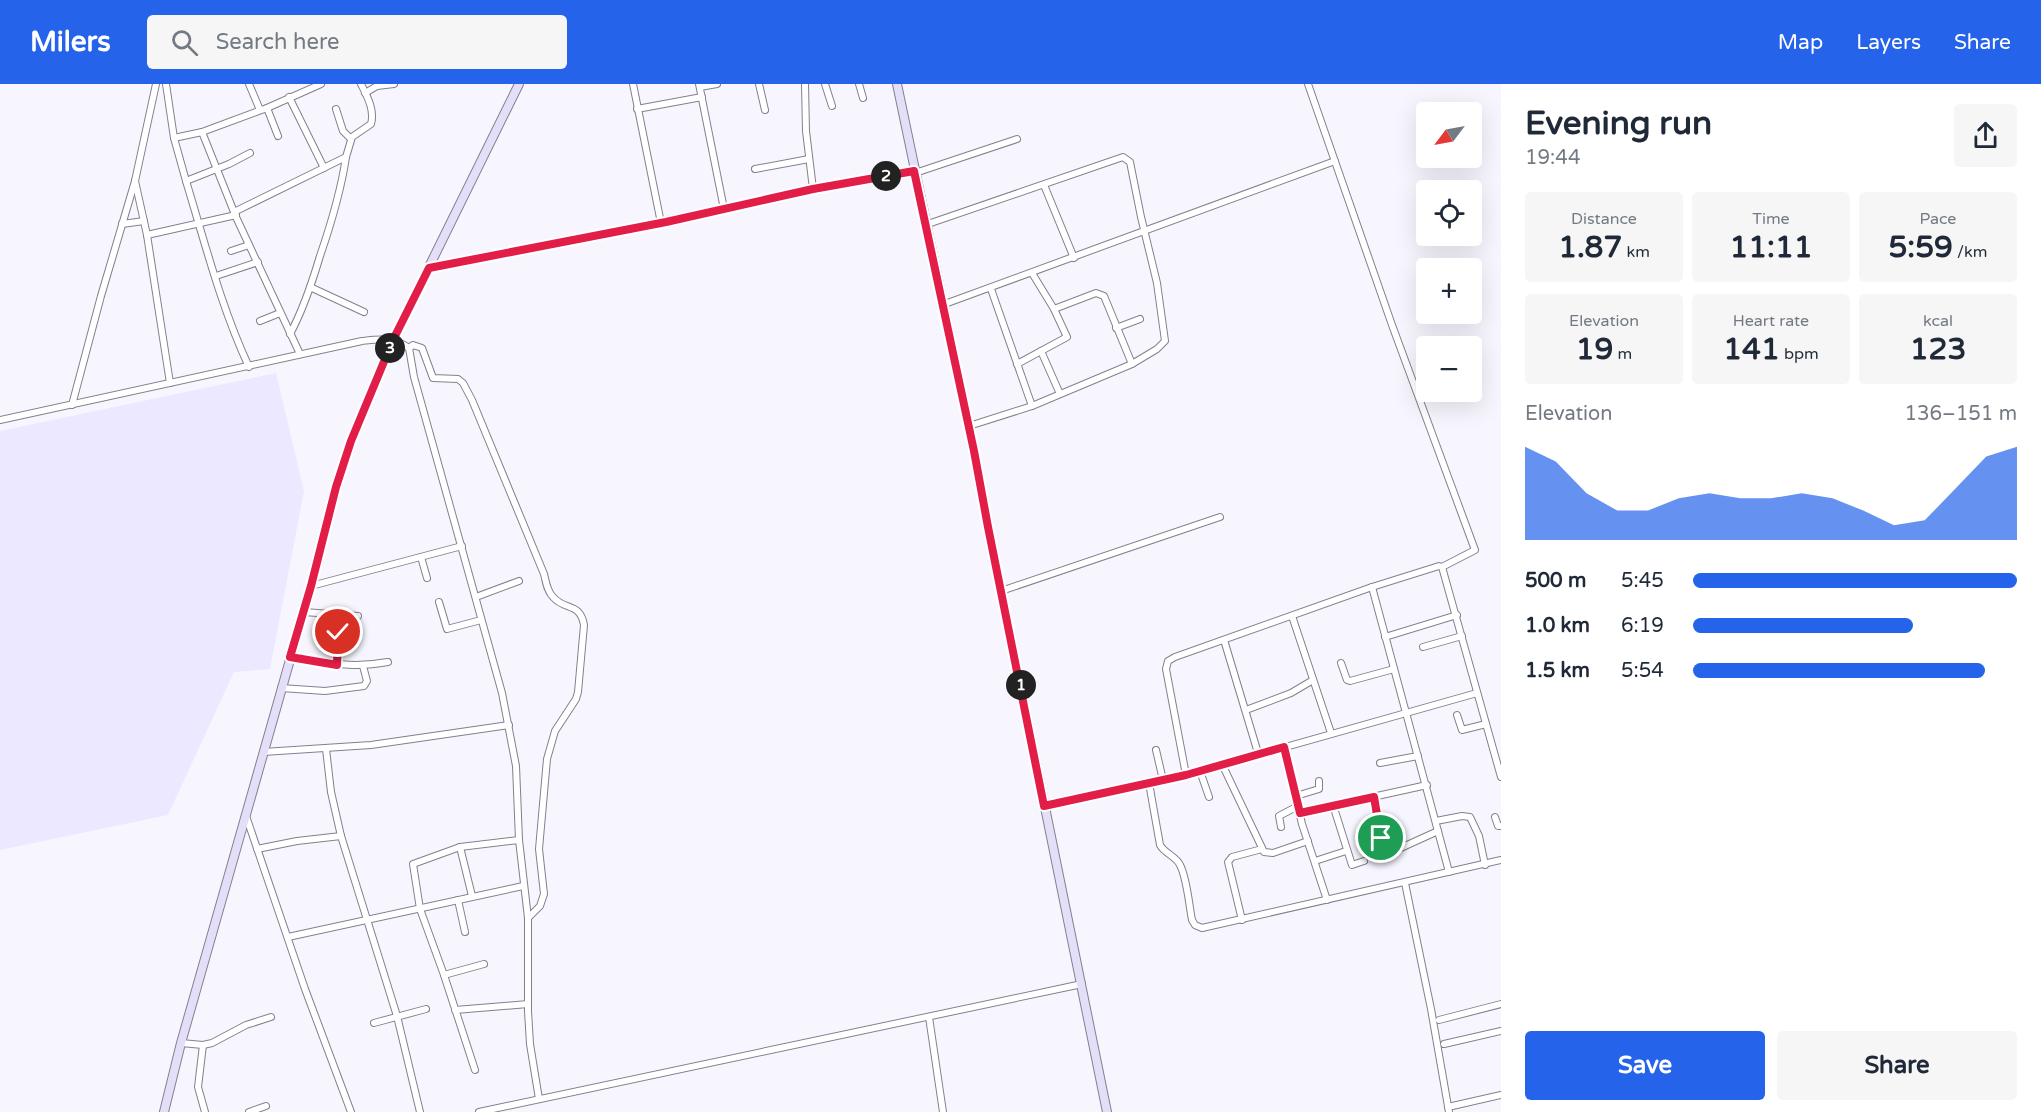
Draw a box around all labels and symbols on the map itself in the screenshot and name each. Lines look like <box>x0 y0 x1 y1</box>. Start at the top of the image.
north arrow <box>1416 102 1482 168</box>
pin: 2 <box>871 161 901 191</box>
pin: 3 <box>375 333 405 363</box>
pin <box>312 606 363 657</box>
pin: 1 <box>1006 670 1036 700</box>
pin <box>1355 812 1406 863</box>

